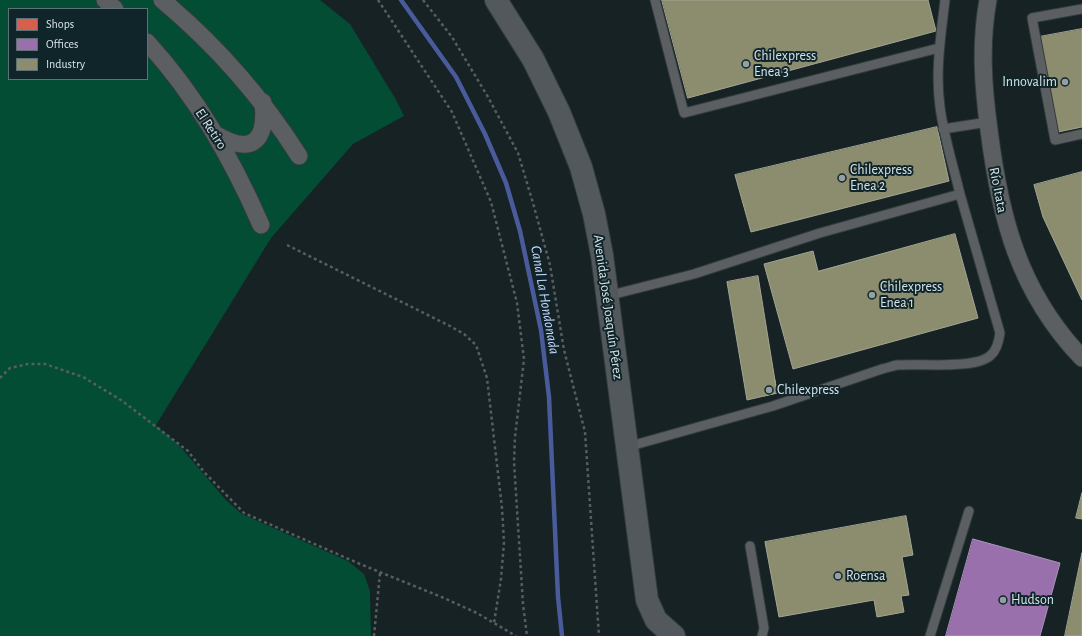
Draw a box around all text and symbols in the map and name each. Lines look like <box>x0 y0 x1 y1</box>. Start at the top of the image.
legend <box>8 8 148 80</box>
text: Shops <box>46 18 74 30</box>
text: Offices <box>46 38 79 50</box>
place label: Chilexpress Enea 3 <box>754 48 816 80</box>
text: Industry <box>46 58 85 70</box>
marker: Chilexpress Enea 3 <box>741 59 751 69</box>
place label: Innovalim <box>1002 74 1057 90</box>
marker: Innovalim <box>1060 77 1070 87</box>
street label: El Retiro <box>192 105 230 153</box>
place label: Chilexpress Enea 2 <box>850 162 912 194</box>
street label: Río Itata <box>985 166 1011 214</box>
marker: Chilexpress Enea 2 <box>837 173 847 183</box>
street label: Avenida José Joaquín Pérez <box>590 234 626 380</box>
water label: Canal La Hondonada <box>527 244 563 356</box>
place label: Chilexpress Enea 1 <box>880 279 942 312</box>
marker: Chilexpress Enea 1 <box>867 290 877 300</box>
place label: Chilexpress <box>777 382 839 398</box>
marker: Chilexpress <box>764 385 774 395</box>
place label: Roensa <box>846 568 885 584</box>
marker: Roensa <box>833 571 843 581</box>
place label: Hudson <box>1011 592 1054 608</box>
marker: Hudson <box>998 595 1008 605</box>

